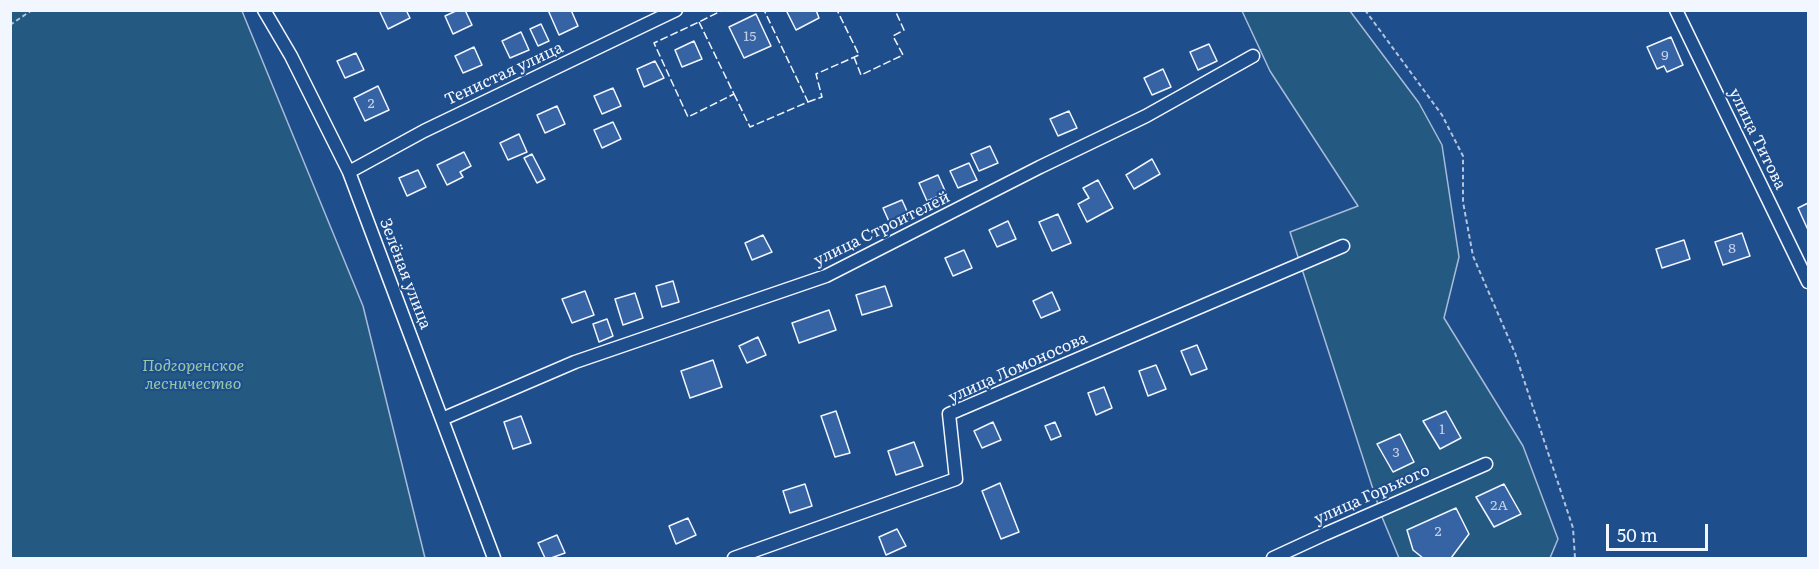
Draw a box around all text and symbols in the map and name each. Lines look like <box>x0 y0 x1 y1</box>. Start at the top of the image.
house number: 15 <box>744 29 756 45</box>
street label: Тенистая улица <box>442 38 566 110</box>
house number: 9 <box>1661 48 1669 64</box>
street label: улица Титова <box>1724 85 1790 193</box>
house number: 2 <box>367 96 375 112</box>
street label: улица Строителей <box>811 188 953 270</box>
street label: Зелёная улица <box>375 216 435 332</box>
house number: 8 <box>1728 241 1736 257</box>
street label: улица Ломоносова <box>945 329 1091 407</box>
park label: Подгоренское лесничество <box>142 356 244 394</box>
house number: 1 <box>1439 422 1445 438</box>
house number: 3 <box>1392 445 1400 461</box>
street label: улица Горького <box>1311 461 1433 529</box>
house number: 2А <box>1490 498 1508 514</box>
scale bar <box>1609 512 1711 550</box>
text: 50 m <box>1617 521 1658 548</box>
house number: 2 <box>1434 524 1442 540</box>

